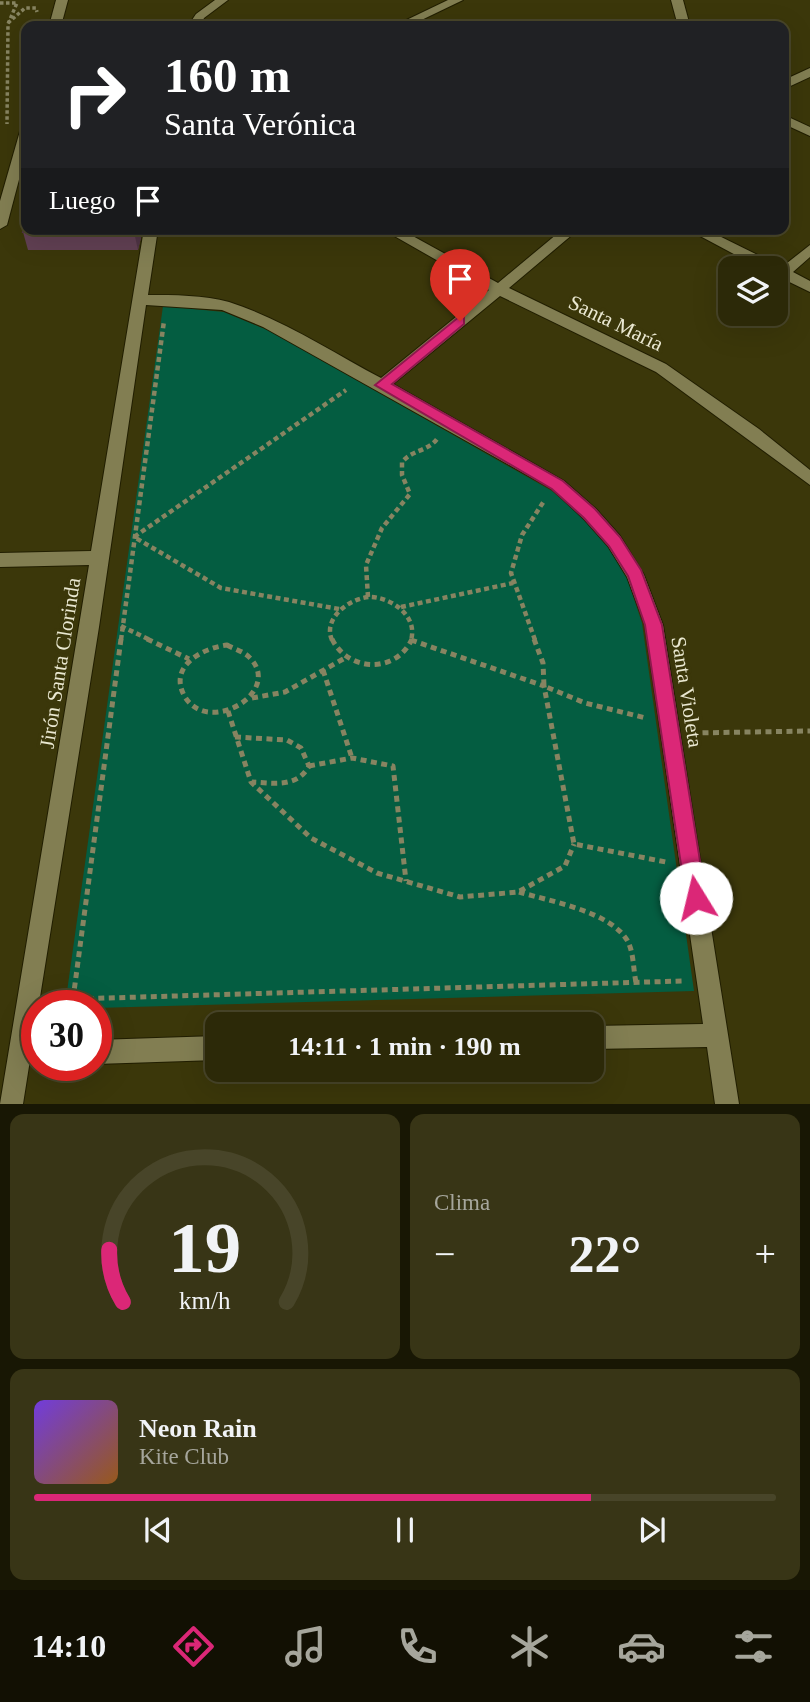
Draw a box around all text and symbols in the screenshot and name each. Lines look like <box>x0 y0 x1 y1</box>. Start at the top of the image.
text: 160 m <box>164 48 291 103</box>
icon: right <box>49 49 140 140</box>
text: Santa Verónica <box>164 106 356 142</box>
icon: arrive <box>129 182 167 220</box>
text: Luego <box>49 186 115 215</box>
pin <box>430 249 490 321</box>
map controls <box>718 256 788 326</box>
button: layers <box>718 256 788 326</box>
icon: arrive <box>441 260 479 298</box>
street label: Santa María <box>565 290 668 356</box>
street label: Jirón Santa Clorinda <box>35 575 85 750</box>
street label: Santa Violeta <box>666 635 708 750</box>
position arrow <box>659 861 733 935</box>
speed limit sign: 30 <box>21 990 112 1081</box>
text: 14:11 · 1 min · 190 m <box>288 1032 521 1061</box>
text: Clima <box>434 1190 490 1215</box>
text: 19 <box>169 1208 241 1289</box>
text: 22° <box>569 1226 641 1283</box>
text: − <box>434 1233 455 1275</box>
text: + <box>755 1233 776 1275</box>
text: km/h <box>179 1287 231 1314</box>
text: Neon Rain <box>139 1414 257 1443</box>
text: Kite Club <box>139 1444 229 1469</box>
icon: previous <box>139 1511 177 1549</box>
icon: pause <box>386 1511 424 1549</box>
icon: next <box>633 1511 671 1549</box>
icon: directions <box>169 1622 218 1671</box>
icon: music <box>281 1622 330 1671</box>
icon: phone <box>393 1622 442 1671</box>
icon: climate <box>505 1622 554 1671</box>
icon: car <box>617 1622 666 1671</box>
icon: filters <box>729 1622 778 1671</box>
text: 14:10 <box>32 1628 106 1664</box>

